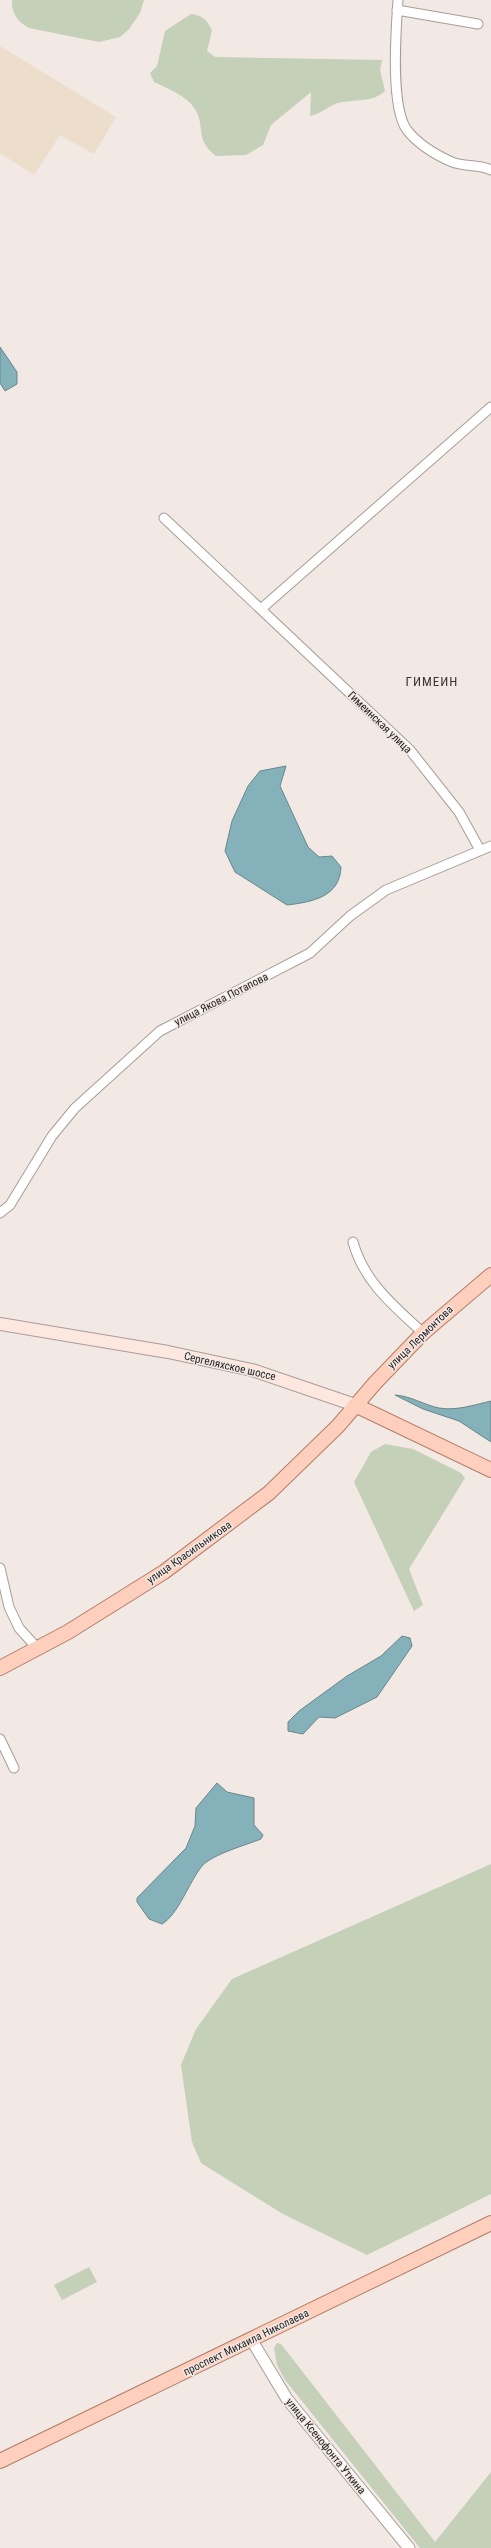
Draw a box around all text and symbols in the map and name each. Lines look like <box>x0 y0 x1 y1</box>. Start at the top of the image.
district label: ГИМЕИН <box>406 674 458 689</box>
street label: Гимеинская улица <box>345 689 414 756</box>
street label: улица Якова Потапова <box>172 970 270 1029</box>
street label: улица Лермонтова <box>385 1303 456 1372</box>
street label: Сергеляхское шоссе <box>183 1350 277 1383</box>
street label: улица Красильникова <box>145 1518 234 1586</box>
street label: проспект Михаила Николаева <box>181 2306 311 2378</box>
street label: улица Ксенофонта Уткина <box>283 2396 368 2497</box>

